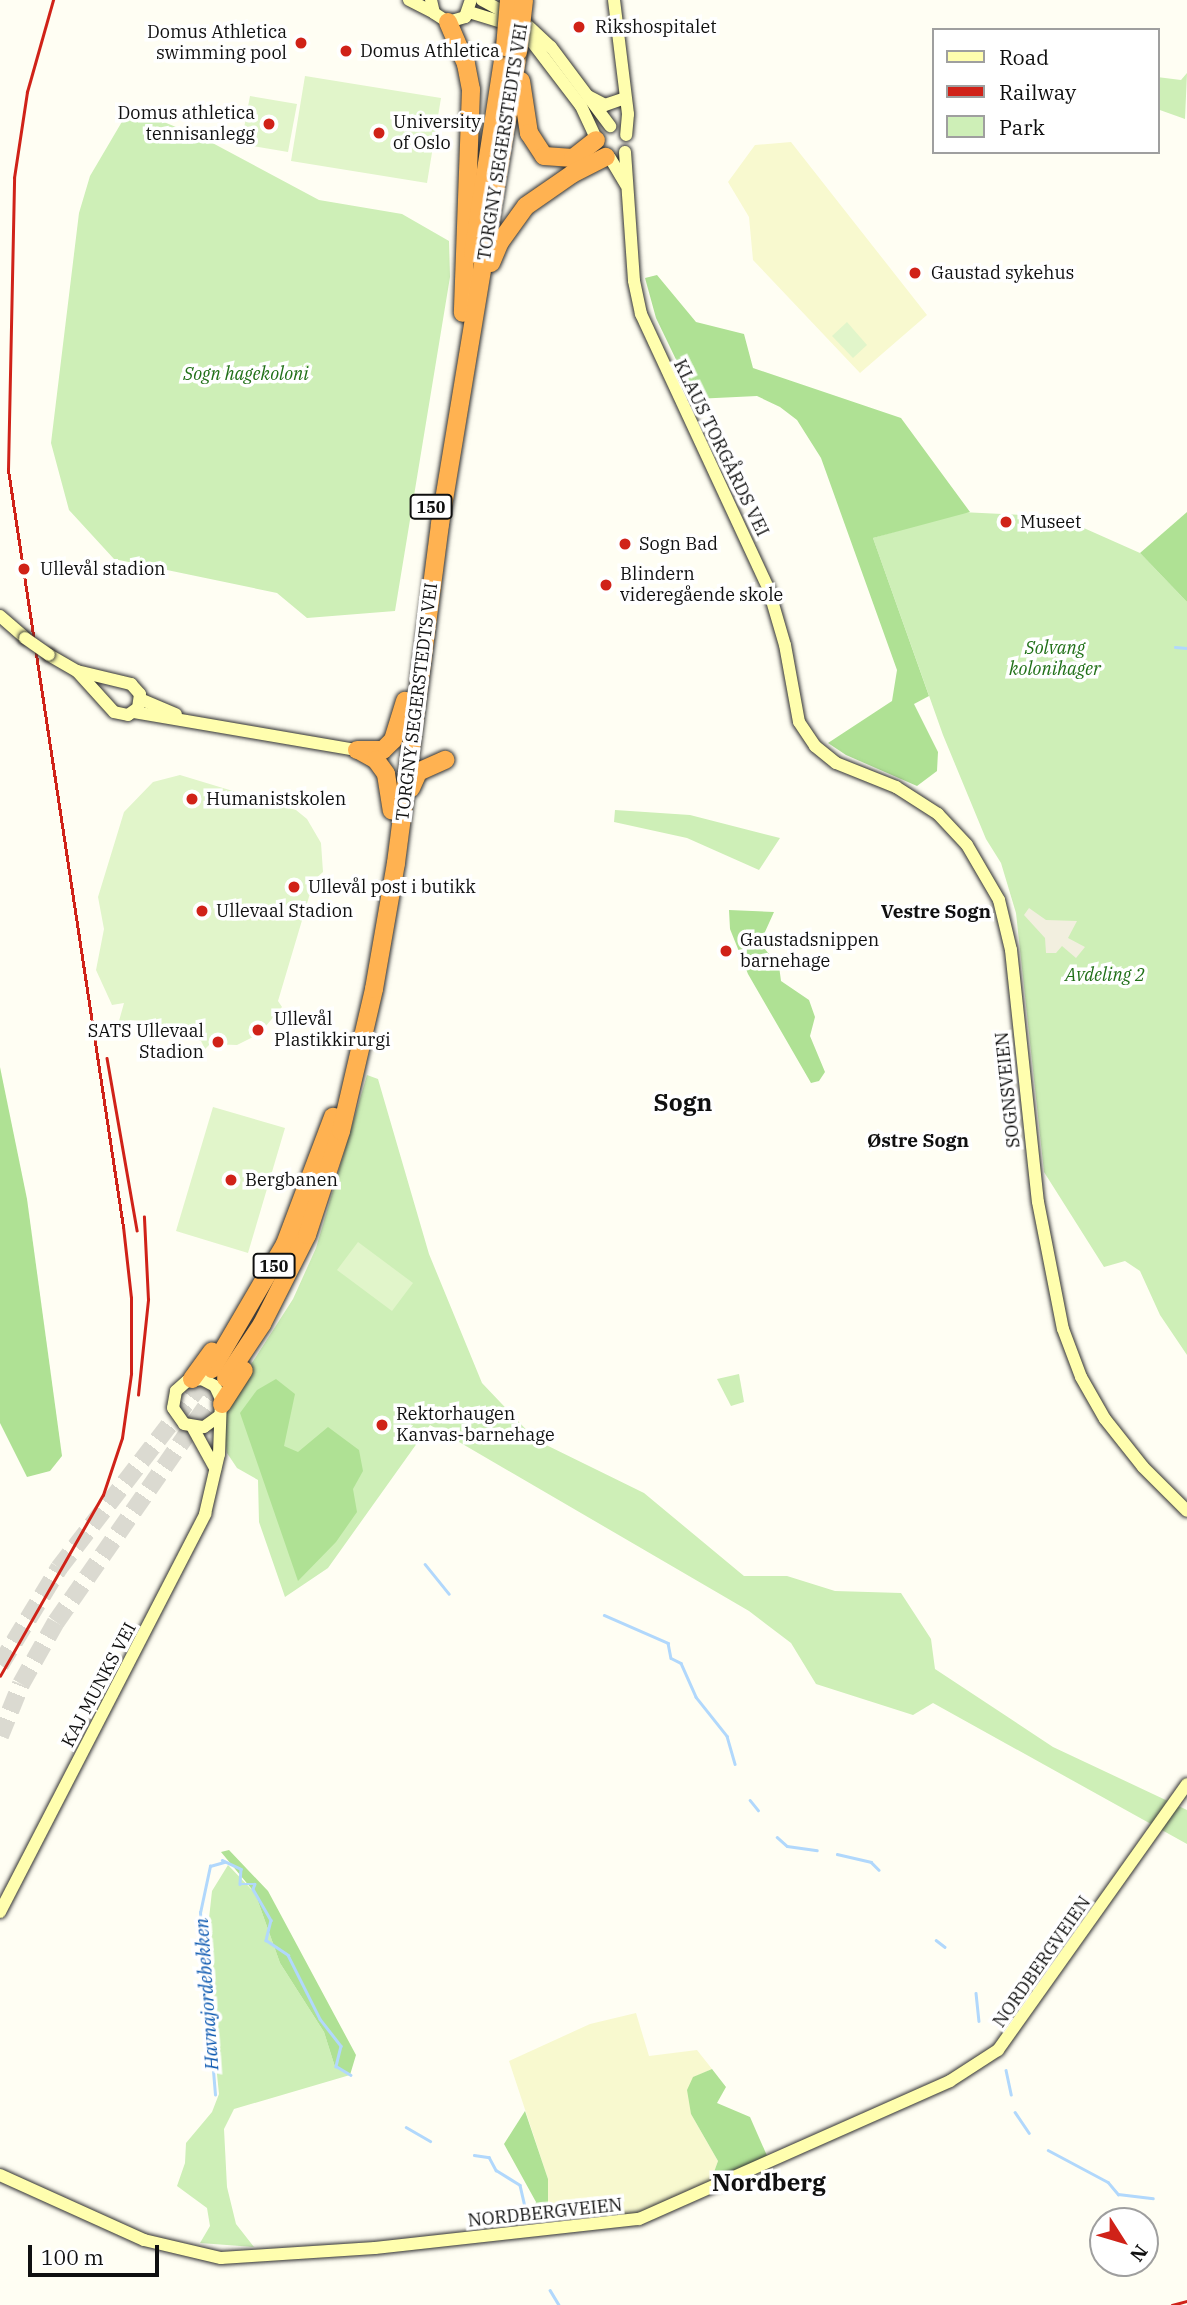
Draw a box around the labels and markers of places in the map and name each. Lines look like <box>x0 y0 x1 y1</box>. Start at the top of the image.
place label: Rikshospitalet <box>595 16 717 38</box>
marker: Rikshospitalet <box>569 17 589 37</box>
place label: Domus Athletica swimming pool <box>147 22 287 64</box>
marker: Domus Athletica swimming pool <box>293 35 309 51</box>
place label: Domus Athletica <box>360 40 500 62</box>
marker: Domus Athletica <box>338 43 354 59</box>
place label: Domus athletica tennisanlegg <box>118 103 255 146</box>
place label: University of Oslo <box>393 112 481 154</box>
marker: Domus athletica tennisanlegg <box>261 116 277 132</box>
marker: University of Oslo <box>371 125 387 141</box>
place label: Gaustad sykehus <box>931 262 1074 284</box>
marker: Gaustad sykehus <box>905 263 925 283</box>
place label: Museet <box>1020 511 1081 533</box>
marker: Museet <box>998 514 1014 530</box>
place label: Sogn Bad <box>639 533 718 555</box>
marker: Sogn Bad <box>617 536 633 552</box>
place label: Ullevål stadion <box>40 558 166 580</box>
marker: Ullevål stadion <box>14 559 34 579</box>
place label: Blindern videregående skole <box>620 564 783 606</box>
marker: Blindern videregående skole <box>598 577 614 593</box>
place label: Humanistskolen <box>206 788 346 810</box>
marker: Humanistskolen <box>184 791 200 807</box>
place label: Ullevål post i butikk <box>308 876 476 898</box>
marker: Ullevål post i butikk <box>286 879 302 895</box>
place label: Ullevaal Stadion <box>216 900 353 922</box>
marker: Ullevaal Stadion <box>194 903 210 919</box>
place label: Gaustadsnippen barnehage <box>740 930 879 972</box>
marker: Gaustadsnippen barnehage <box>718 943 734 959</box>
place label: Ullevål Plastikkirurgi <box>274 1009 391 1052</box>
marker: Ullevål Plastikkirurgi <box>248 1020 268 1040</box>
place label: SATS Ullevaal Stadion <box>88 1021 204 1064</box>
marker: SATS Ullevaal Stadion <box>210 1034 226 1050</box>
place label: Bergbanen <box>245 1169 338 1191</box>
marker: Bergbanen <box>223 1172 239 1188</box>
place label: Rektorhaugen Kanvas-barnehage <box>396 1404 555 1446</box>
marker: Rektorhaugen Kanvas-barnehage <box>374 1417 390 1433</box>

